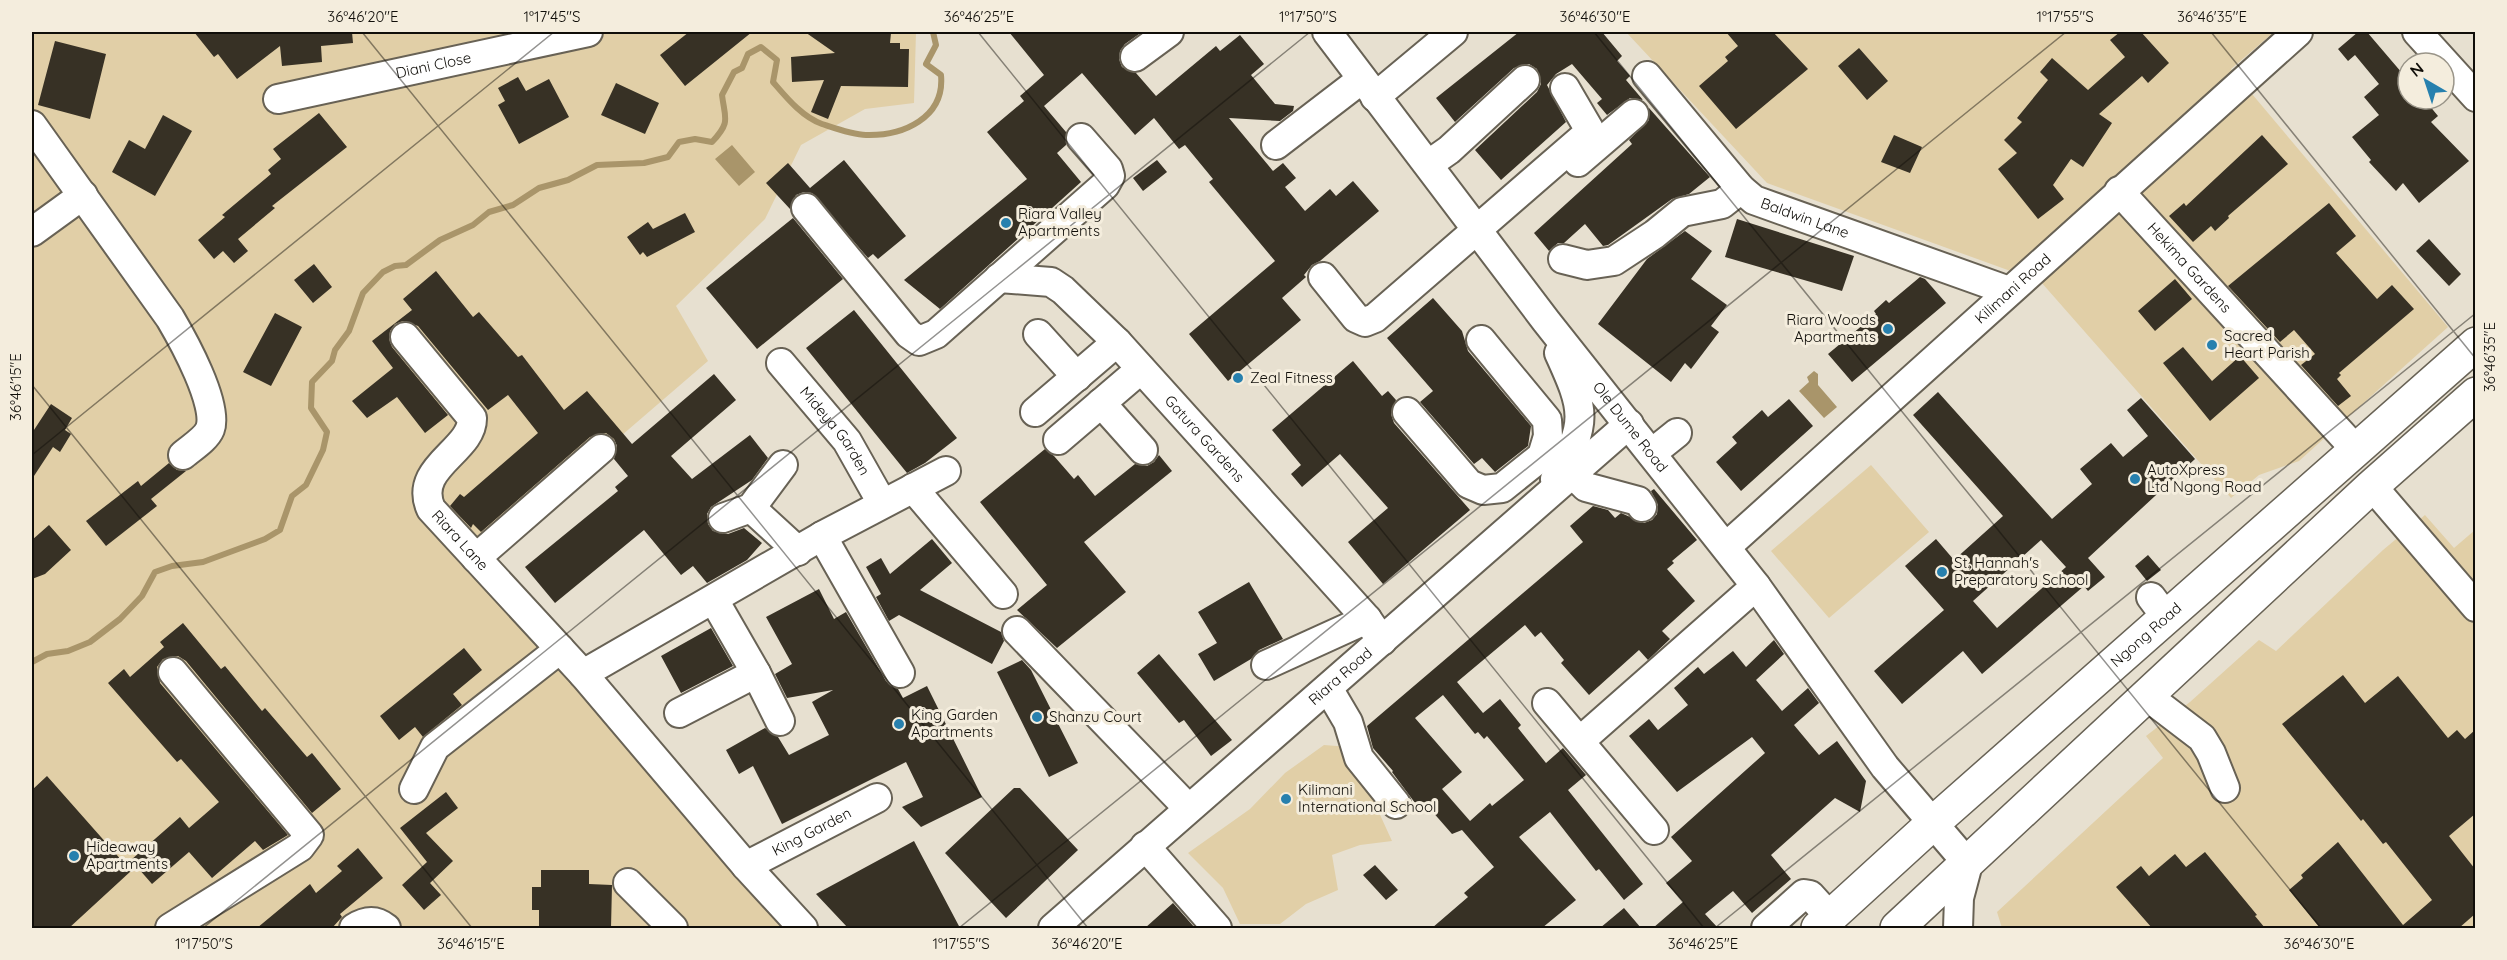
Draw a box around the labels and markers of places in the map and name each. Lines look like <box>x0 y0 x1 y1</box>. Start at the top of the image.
place label: Riara Valley Apartments <box>1018 204 1102 240</box>
marker: Riara Valley Apartments <box>999 216 1013 230</box>
place label: Riara Woods Apartments <box>1786 310 1876 346</box>
marker: Riara Woods Apartments <box>1881 322 1895 336</box>
place label: Sacred Heart Parish <box>2224 326 2310 362</box>
marker: Sacred Heart Parish <box>2205 338 2219 352</box>
place label: Zeal Fitness <box>1250 368 1333 387</box>
marker: Zeal Fitness <box>1231 371 1245 385</box>
place label: AutoXpress Ltd Ngong Road <box>2147 460 2261 496</box>
marker: AutoXpress Ltd Ngong Road <box>2128 472 2142 486</box>
place label: St. Hannah's Preparatory School <box>1954 553 2088 589</box>
marker: St. Hannah's Preparatory School <box>1935 565 1949 579</box>
place label: King Garden Apartments <box>911 705 998 741</box>
place label: Shanzu Court <box>1049 707 1142 726</box>
marker: Shanzu Court <box>1030 710 1044 724</box>
marker: King Garden Apartments <box>892 717 906 731</box>
place label: Kilimani International School <box>1298 780 1436 816</box>
marker: Kilimani International School <box>1279 792 1293 806</box>
place label: Hideaway Apartments <box>86 837 168 873</box>
marker: Hideaway Apartments <box>67 849 81 863</box>

